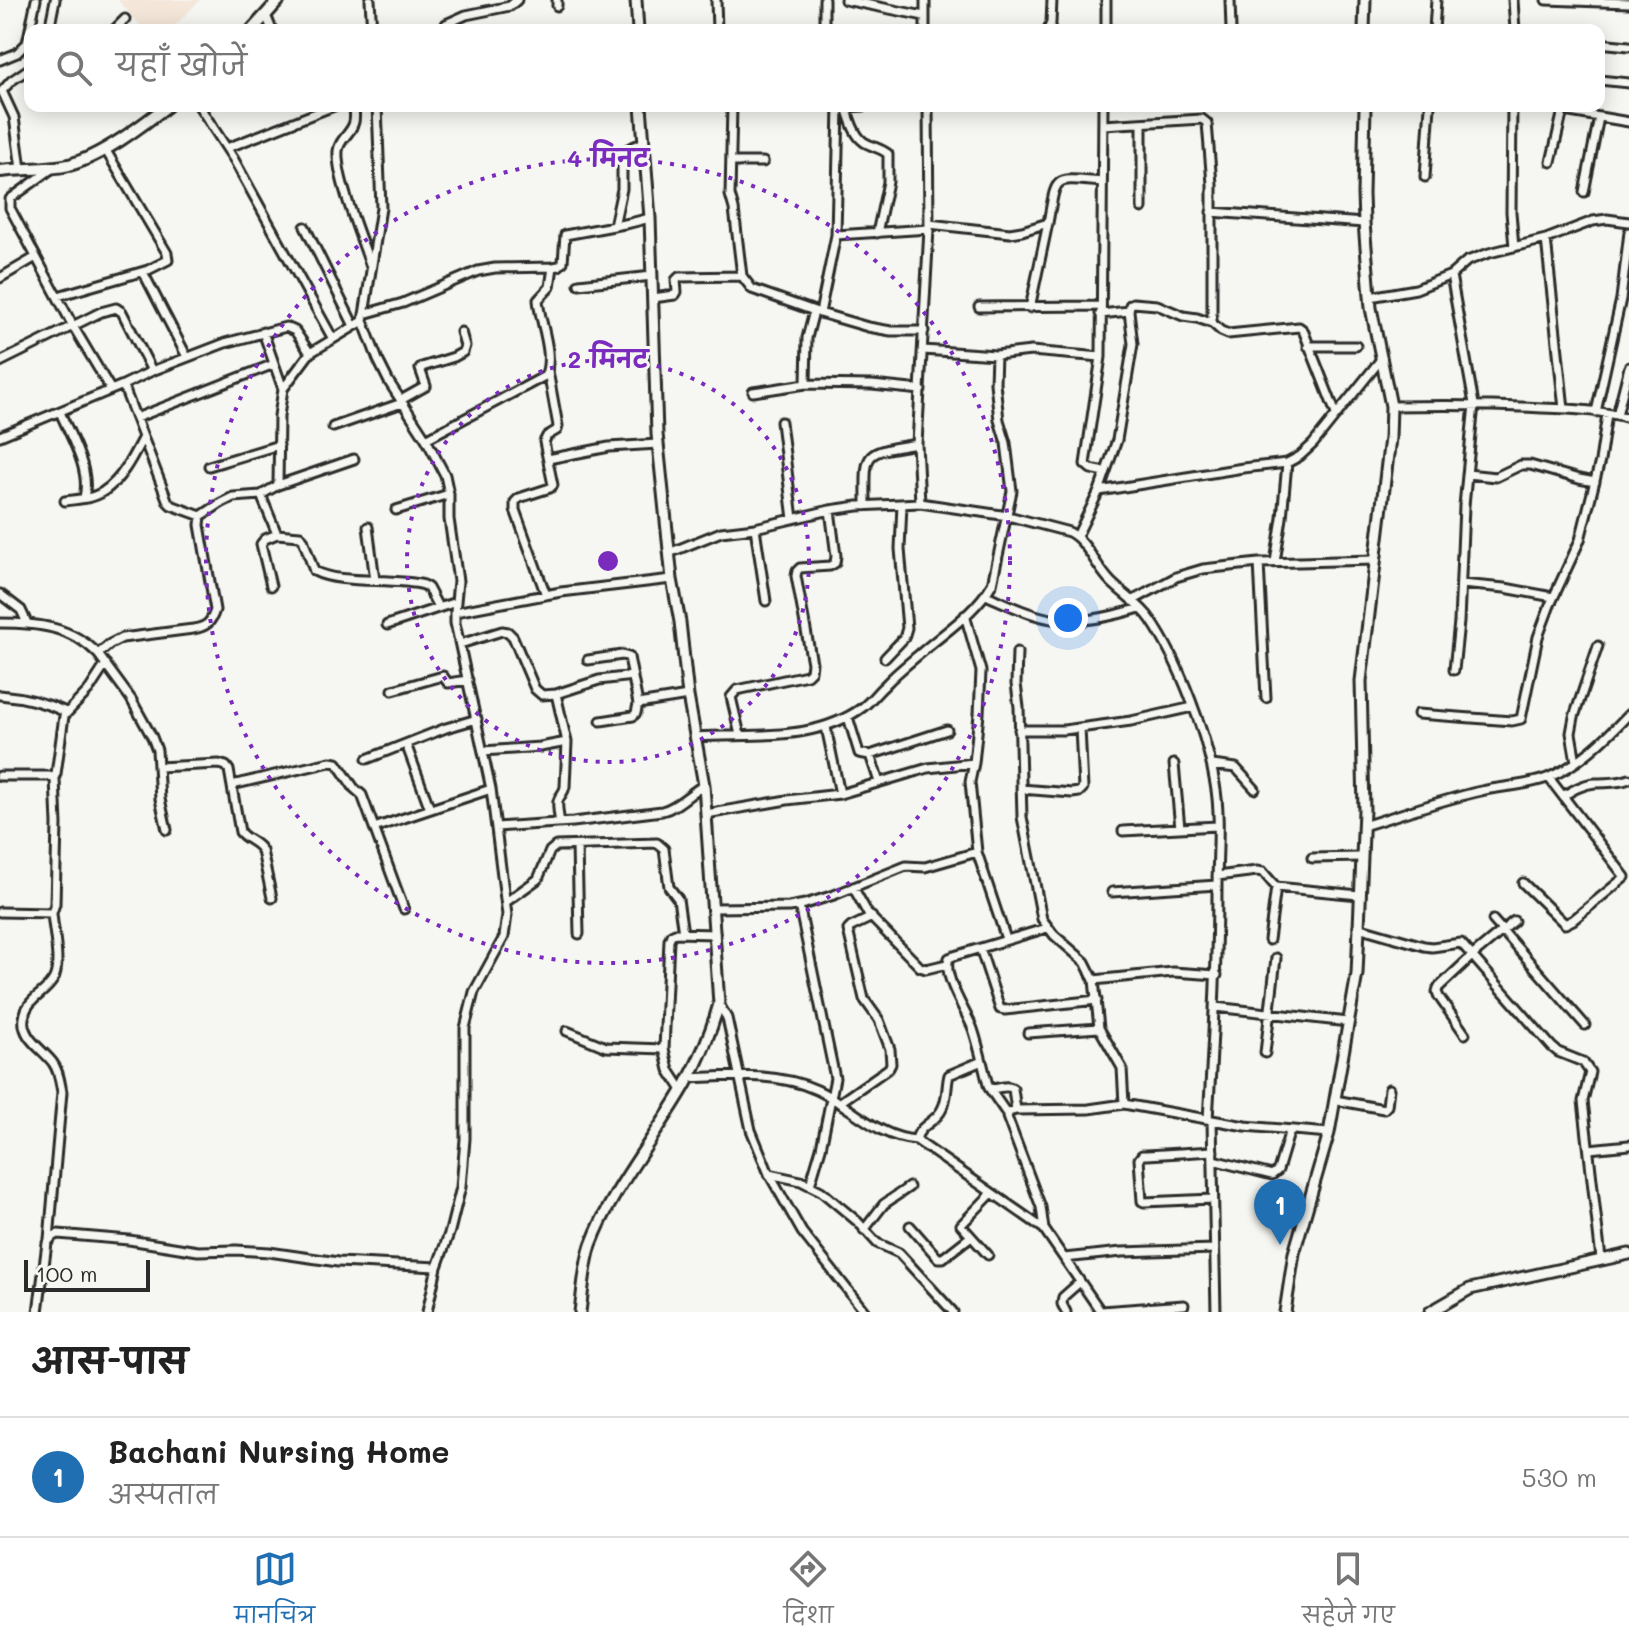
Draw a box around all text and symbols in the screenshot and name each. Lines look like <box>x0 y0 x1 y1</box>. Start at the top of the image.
search box <box>24 24 1605 112</box>
text: यहाँ खोजें <box>116 44 247 84</box>
icon: search <box>52 46 96 90</box>
text: 4 मिनट <box>567 139 651 173</box>
text: 2 मिनट <box>568 340 650 374</box>
centre of rings <box>594 547 622 575</box>
your location <box>1048 598 1088 638</box>
pin: 1 <box>1254 1179 1306 1245</box>
scale bar <box>24 1256 150 1292</box>
text: 100 m <box>36 1259 98 1288</box>
text: आस-पास <box>32 1337 188 1382</box>
text: Bachani Nursing Home <box>108 1431 449 1471</box>
text: 1 <box>52 1460 64 1494</box>
text: 530 m <box>1522 1460 1597 1494</box>
text: अस्पताल <box>108 1477 218 1511</box>
tab: मानचित्र <box>234 1547 315 1640</box>
tab: दिशा <box>784 1547 833 1640</box>
tab: सहेजे गए <box>1302 1547 1395 1640</box>

